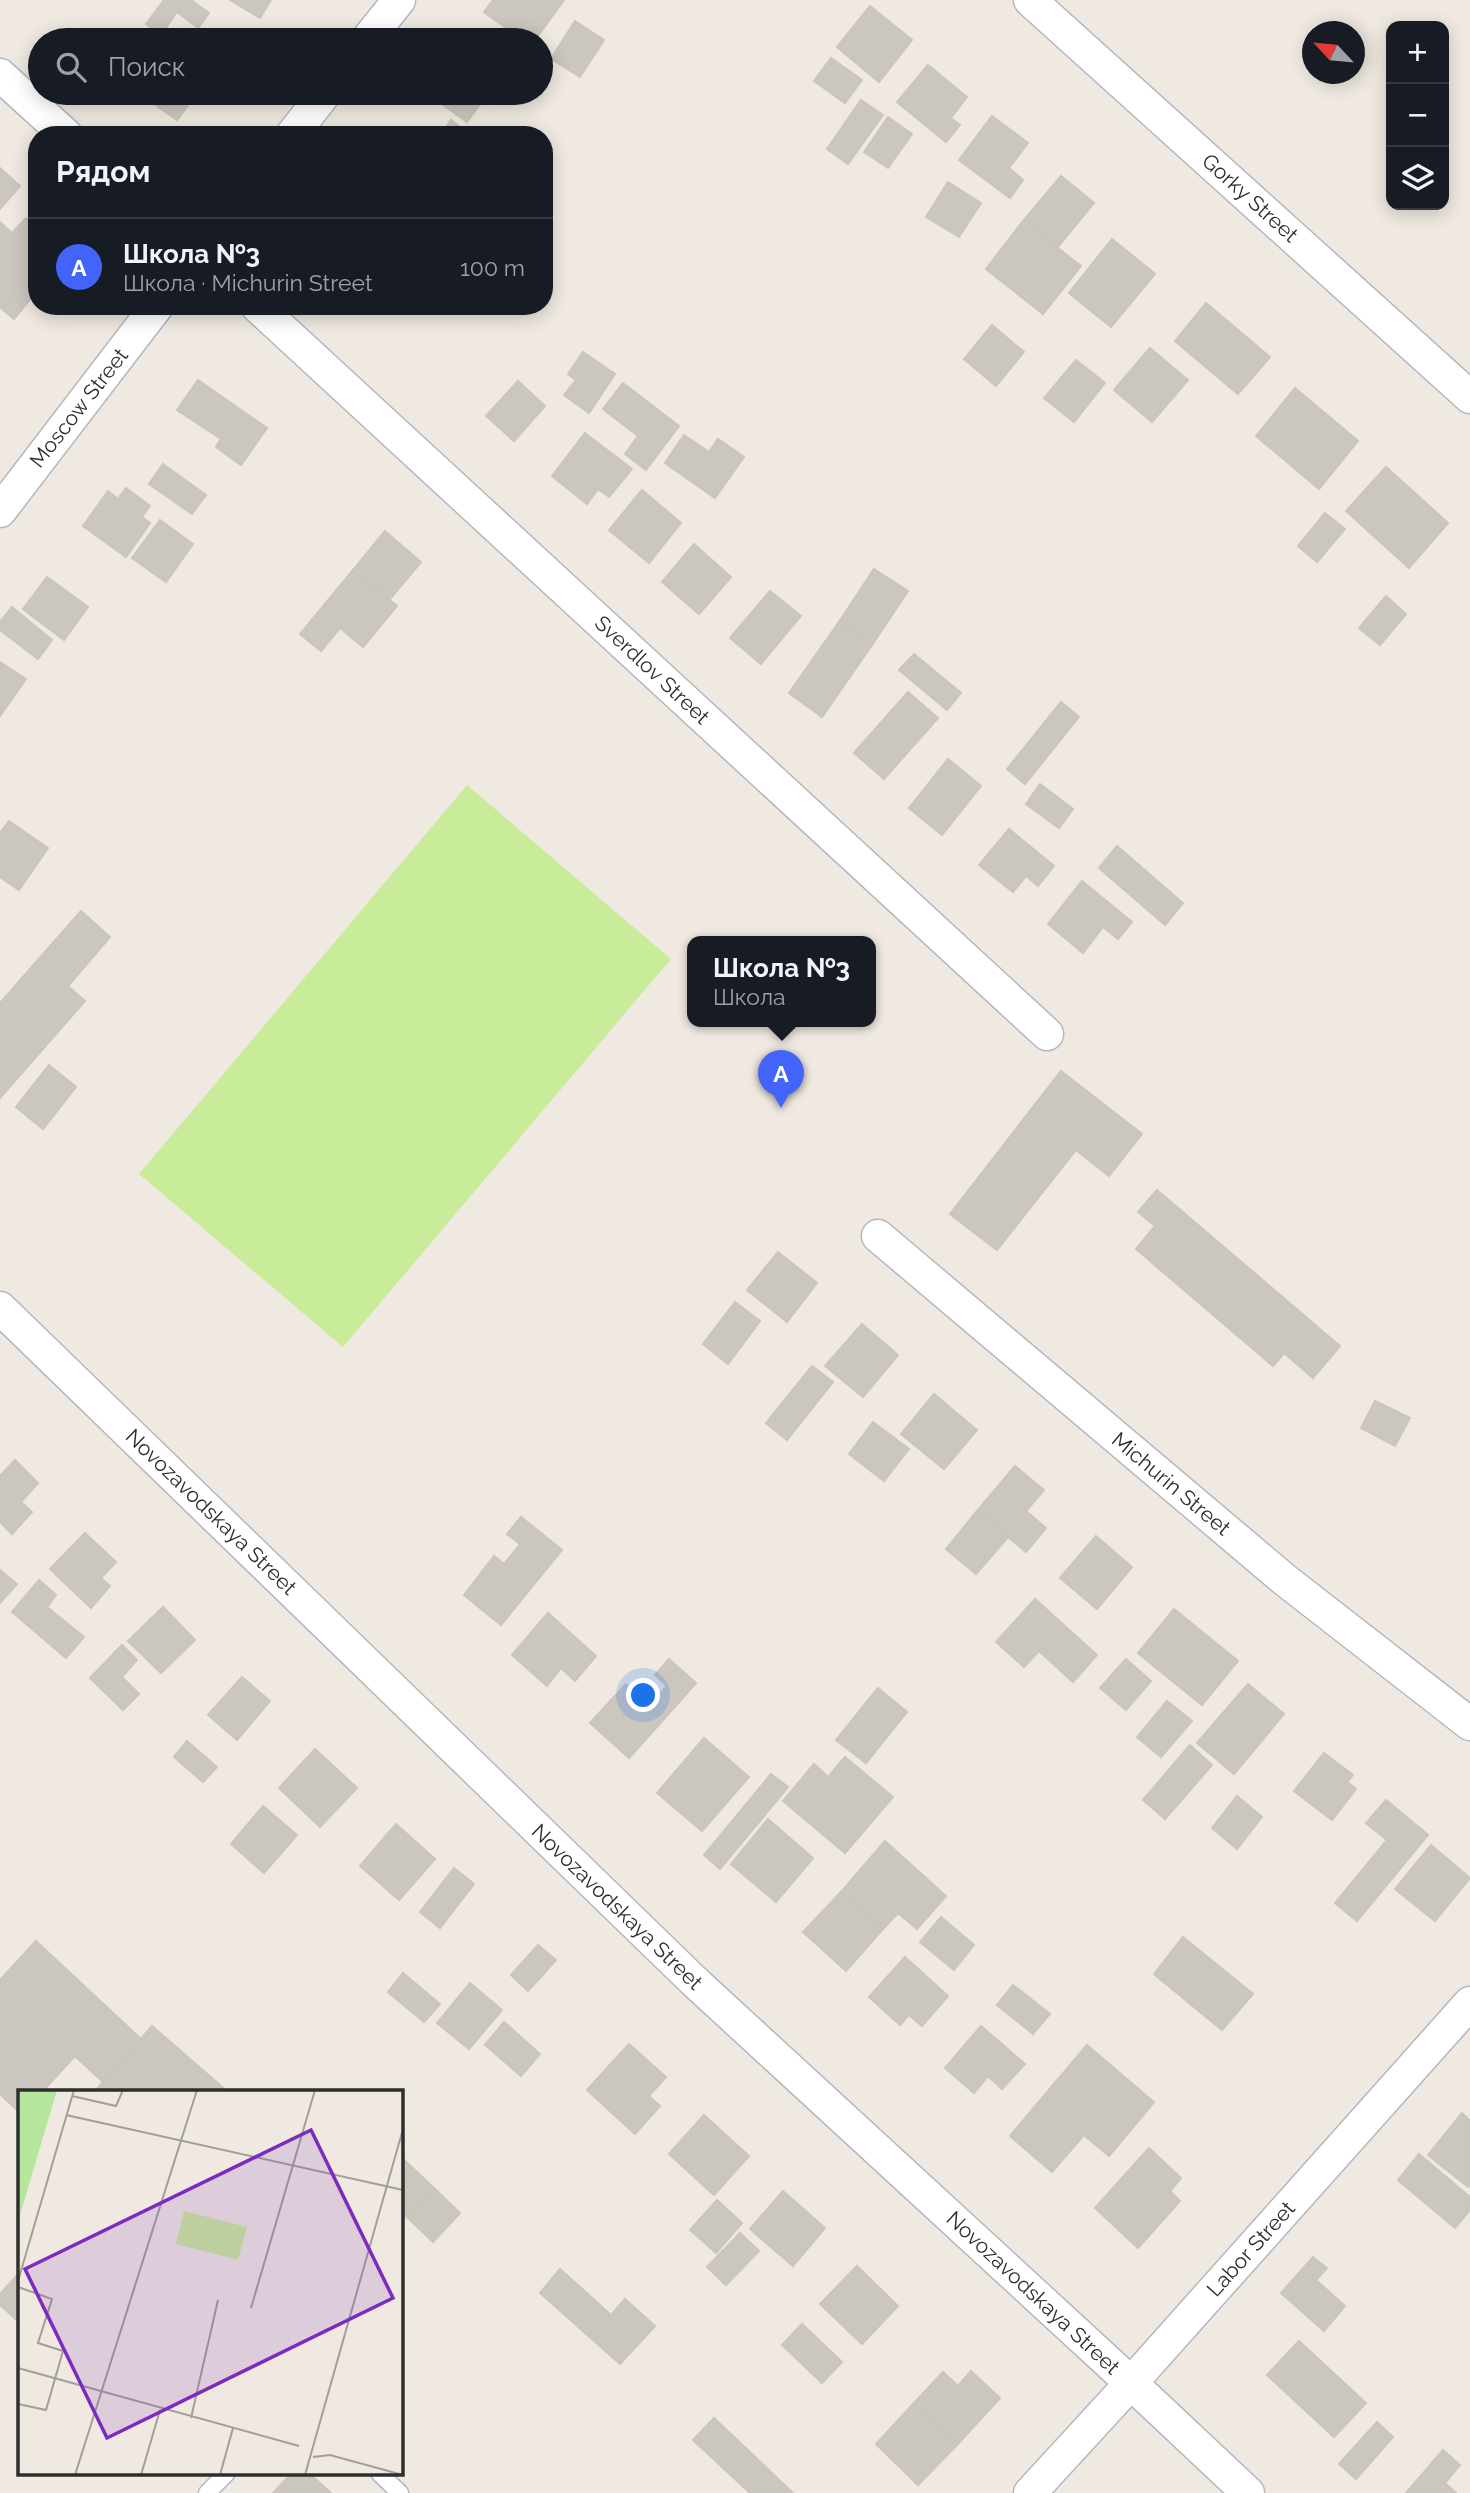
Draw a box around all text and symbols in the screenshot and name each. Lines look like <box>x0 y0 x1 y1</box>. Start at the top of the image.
north arrow <box>1302 21 1365 84</box>
map controls <box>1386 21 1449 210</box>
button: + <box>1386 21 1449 84</box>
search box <box>28 28 553 105</box>
icon: search <box>52 48 90 86</box>
text: Поиск <box>108 52 185 82</box>
button: − <box>1386 84 1449 147</box>
button: layers <box>1386 147 1449 210</box>
street label: Gorky Street <box>1197 148 1303 247</box>
text: Рядом <box>56 154 150 189</box>
text: Школа №3 <box>123 239 260 269</box>
text: A <box>71 254 87 281</box>
text: 100 m <box>460 254 525 281</box>
text: Школа · Michurin Street <box>123 269 373 296</box>
street label: Moscow Street <box>24 343 133 472</box>
street label: Sverdlov Street <box>590 610 715 729</box>
popup <box>687 936 876 1027</box>
text: Школа №3 <box>713 953 850 983</box>
text: Школа <box>713 983 786 1010</box>
pin: A <box>758 1050 804 1108</box>
street label: Novozavodskaya Street <box>121 1424 302 1600</box>
street label: Michurin Street <box>1107 1427 1236 1540</box>
your location <box>626 1678 660 1712</box>
street label: Novozavodskaya Street <box>527 1819 708 1995</box>
inset map <box>18 2090 402 2476</box>
street label: Labor Street <box>1201 2196 1300 2301</box>
street label: Novozavodskaya Street <box>942 2206 1125 2379</box>

